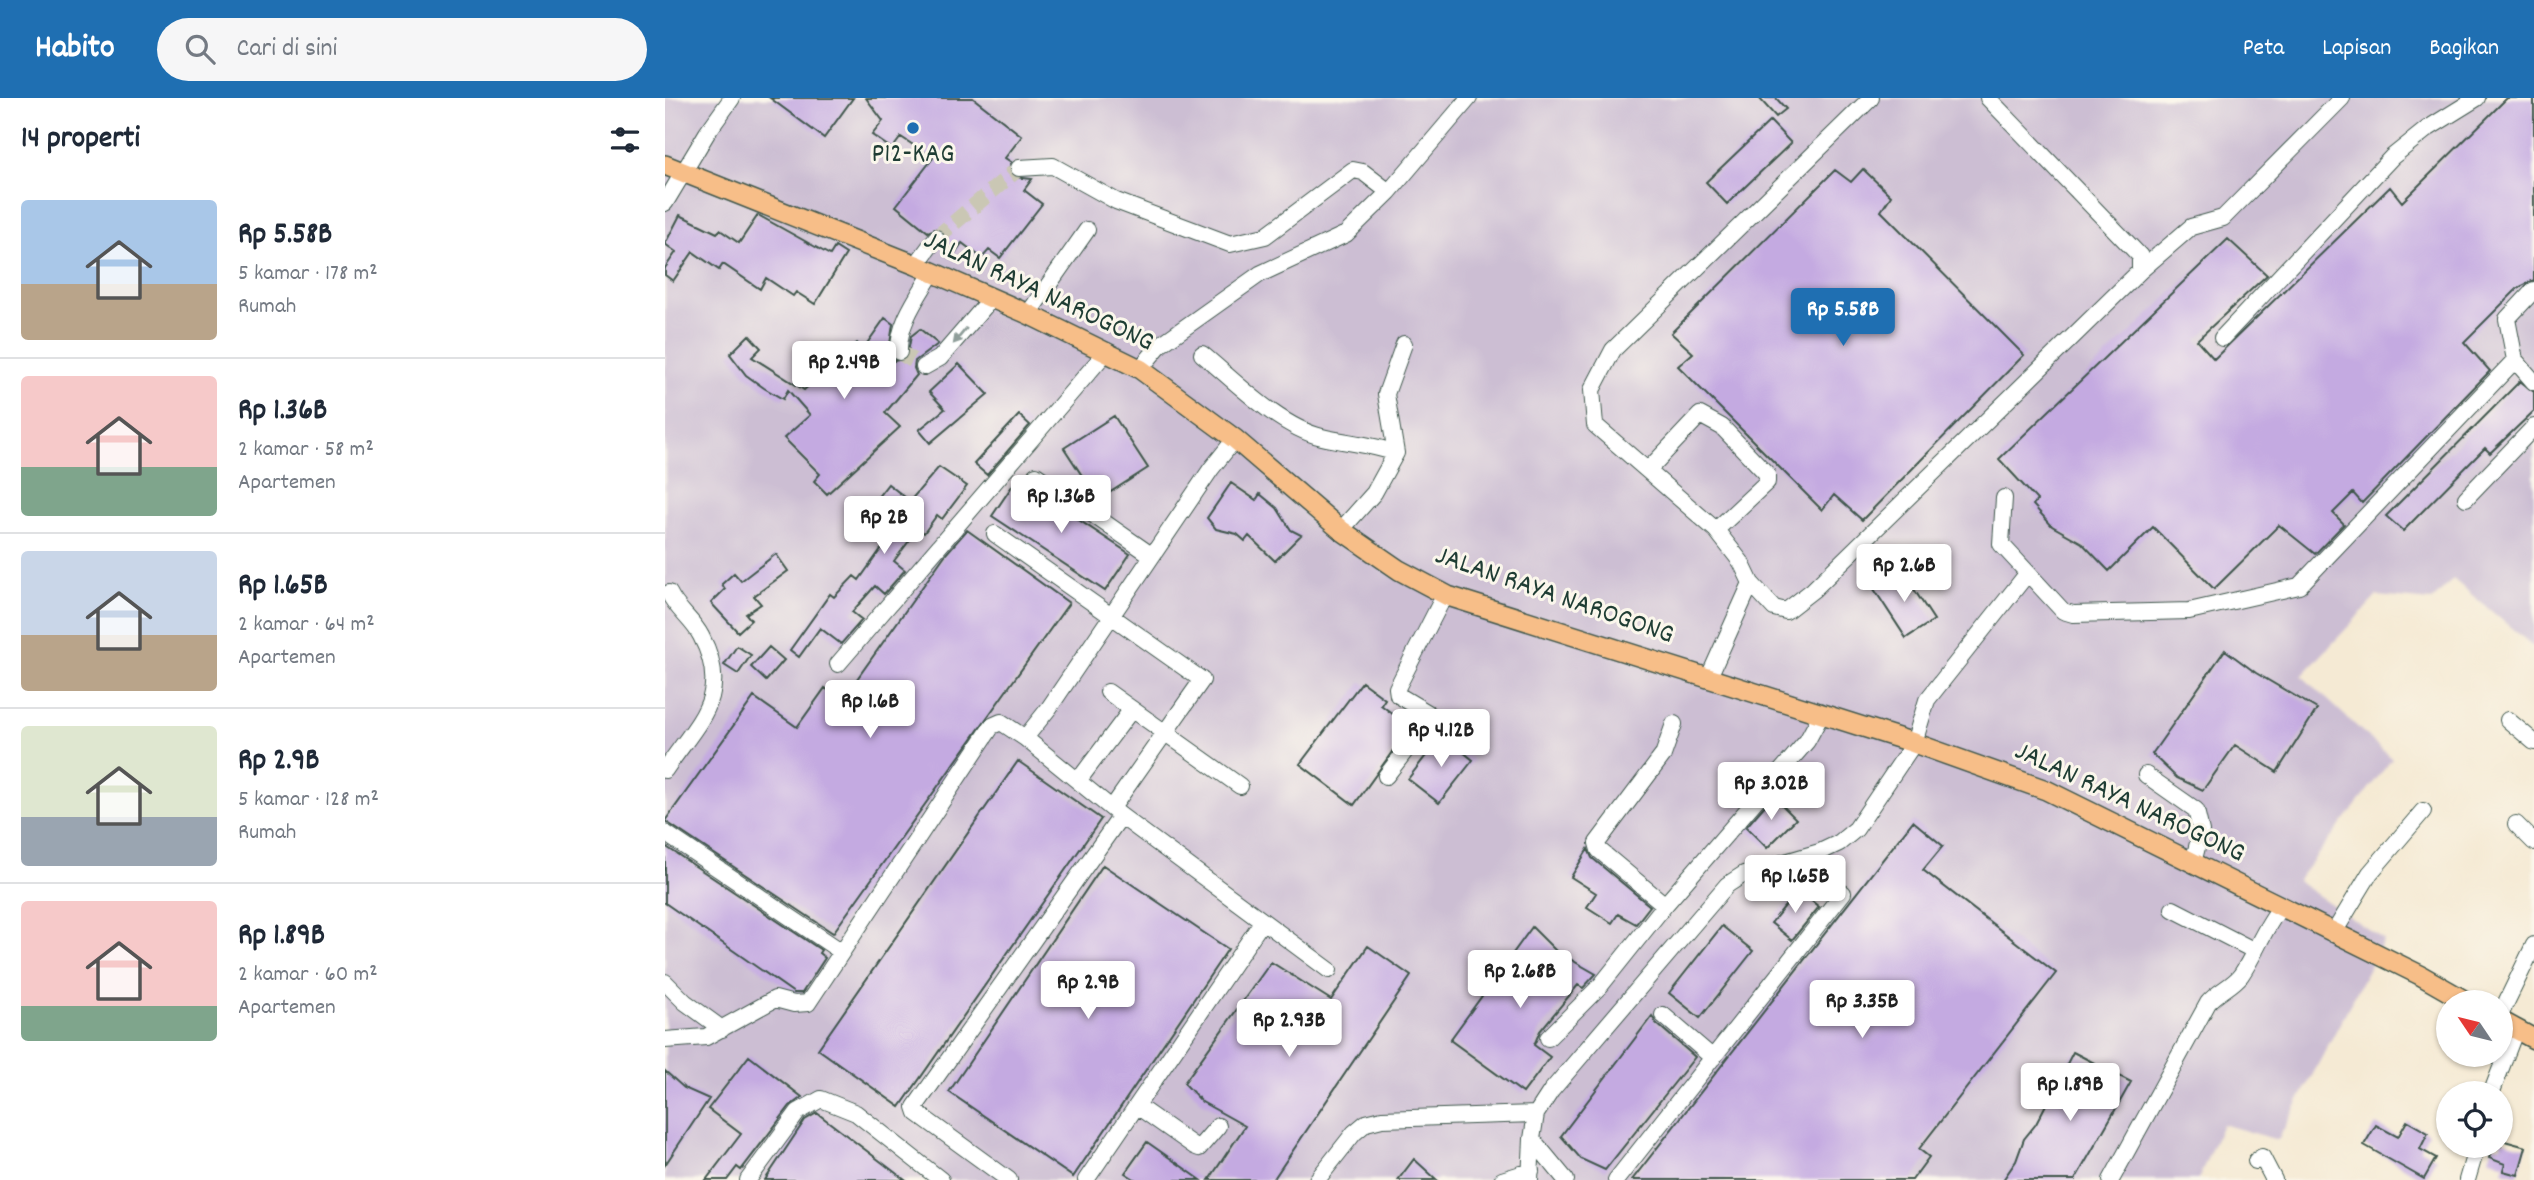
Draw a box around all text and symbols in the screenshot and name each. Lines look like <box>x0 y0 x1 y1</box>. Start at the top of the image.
search box <box>157 18 647 81</box>
text: Habito <box>35 26 115 73</box>
icon: search <box>181 30 219 68</box>
text: Cari di sini <box>237 31 337 68</box>
text: Peta <box>2243 32 2284 66</box>
text: Lapisan <box>2322 32 2391 66</box>
text: Bagikan <box>2429 32 2499 66</box>
text: 14 properti <box>21 119 140 162</box>
marker: P12-KAG <box>905 120 921 136</box>
icon: filters <box>606 121 644 159</box>
place label: P12-KAG <box>871 136 955 176</box>
text: Rp 5.58B <box>238 215 332 258</box>
street label: JALAN RAYA NAROGONG <box>916 222 1160 364</box>
icon: home <box>77 228 161 312</box>
text: 5 kamar · 178 m² <box>238 258 378 291</box>
pin: Rp 5.58B <box>1771 288 1915 348</box>
text: Rumah <box>238 291 296 324</box>
text: Rp 5.58B <box>1807 294 1879 327</box>
one-way arrow <box>953 328 968 345</box>
pin: Rp 2.49B <box>772 342 916 401</box>
text: Rp 2.49B <box>808 347 880 380</box>
text: Rp 1.36B <box>238 391 327 434</box>
icon: home <box>77 404 161 488</box>
text: 2 kamar · 58 m² <box>238 434 374 467</box>
text: Apartemen <box>238 467 336 500</box>
pin: Rp 1.36B <box>989 476 1133 535</box>
text: Rp 1.36B <box>1027 481 1095 514</box>
pin: Rp 2B <box>835 496 933 556</box>
text: Rp 2B <box>860 502 908 535</box>
street label: JALAN RAYA NAROGONG <box>1429 537 1679 657</box>
pin: Rp 2.6B <box>1839 545 1969 604</box>
text: Rp 2.6B <box>1872 550 1936 583</box>
text: Rp 1.65B <box>238 566 328 609</box>
icon: home <box>77 579 161 663</box>
text: 2 kamar · 64 m² <box>238 609 375 642</box>
text: Apartemen <box>238 642 336 675</box>
pin: Rp 1.6B <box>805 680 935 740</box>
text: Rp 1.6B <box>841 686 899 719</box>
pin: Rp 4.12B <box>1369 710 1513 769</box>
text: Rp 4.12B <box>1408 715 1474 748</box>
street label: JALAN RAYA NAROGONG <box>2007 733 2251 875</box>
text: Rp 2.9B <box>238 741 319 784</box>
icon: home <box>77 754 161 838</box>
pin: Rp 3.02B <box>1699 762 1843 822</box>
text: Rp 3.02B <box>1734 768 1808 801</box>
text: 5 kamar · 128 m² <box>238 784 379 817</box>
text: Rumah <box>238 817 296 850</box>
pin: Rp 1.65B <box>1723 856 1867 915</box>
text: Rp 1.65B <box>1761 861 1829 894</box>
text: Rp 1.89B <box>238 916 325 959</box>
icon: home <box>77 929 161 1013</box>
pin: Rp 2.68B <box>1448 950 1592 1010</box>
text: Rp 2.68B <box>1484 956 1556 989</box>
text: 2 kamar · 60 m² <box>238 959 378 992</box>
pin: Rp 2.9B <box>1023 962 1153 1021</box>
text: Rp 2.9B <box>1057 967 1119 1000</box>
pin: Rp 3.35B <box>1790 981 1934 1040</box>
text: Rp 3.35B <box>1826 986 1898 1019</box>
north arrow <box>2436 990 2513 1068</box>
map controls <box>2436 990 2513 1158</box>
text: Apartemen <box>238 992 336 1025</box>
pin: Rp 2.93B <box>1217 1000 1361 1059</box>
text: Rp 2.93B <box>1253 1005 1325 1038</box>
pin: Rp 1.89B <box>1998 1063 2142 1123</box>
text: Rp 1.89B <box>2037 1069 2103 1102</box>
button: locate <box>2436 1081 2513 1158</box>

